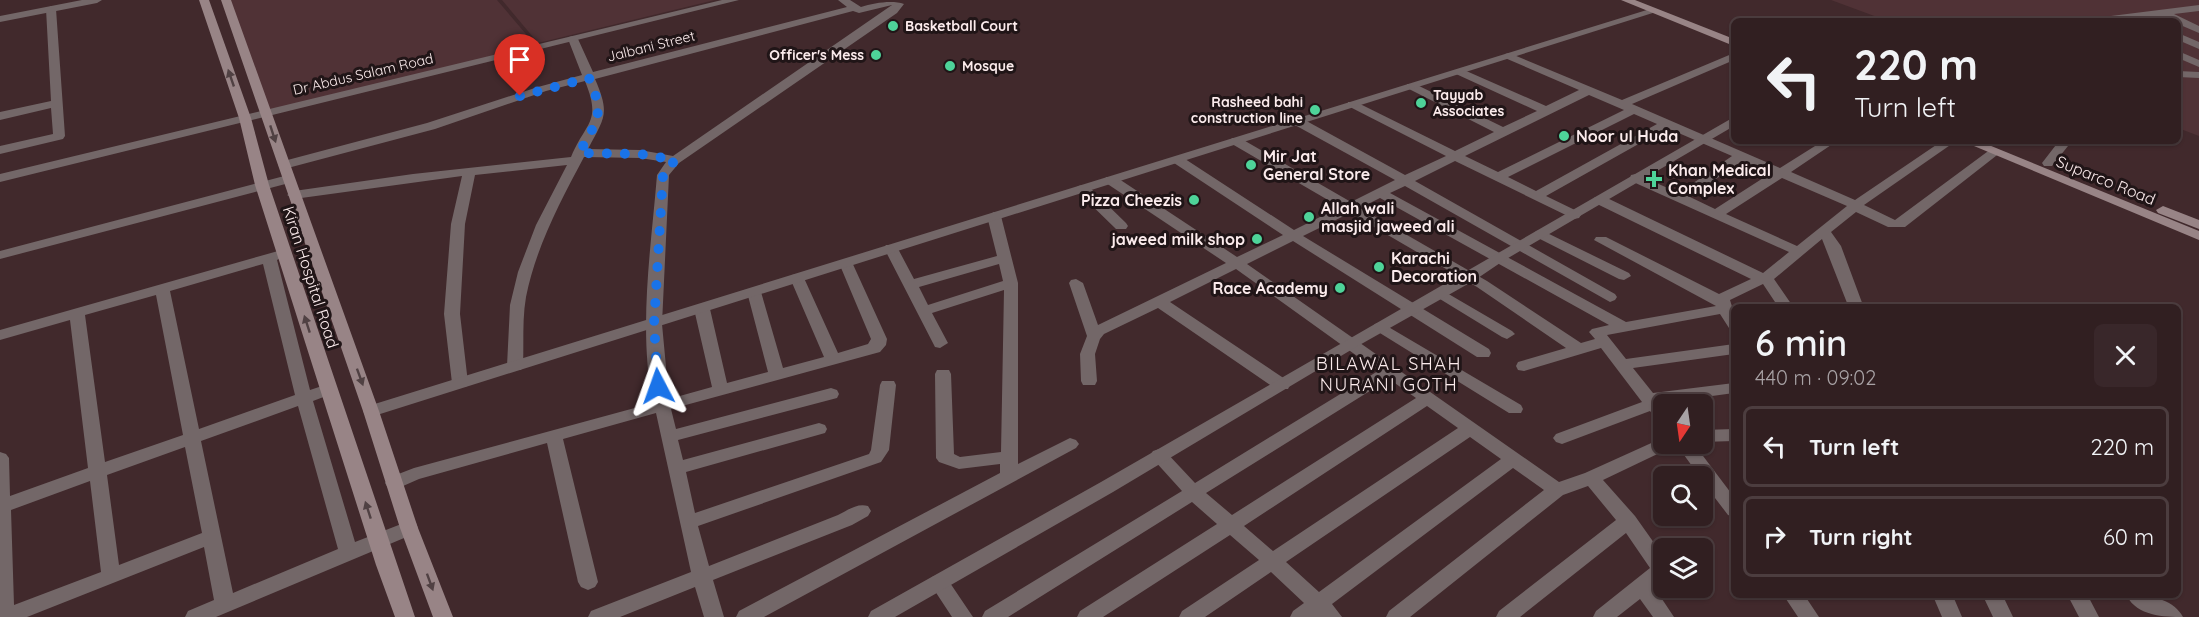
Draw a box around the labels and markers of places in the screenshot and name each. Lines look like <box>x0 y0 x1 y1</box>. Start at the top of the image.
place label: Basketball Court <box>905 17 1018 35</box>
marker: Basketball Court <box>886 19 900 33</box>
pin <box>494 34 545 96</box>
place label: Officer's Mess <box>769 46 864 64</box>
marker: Officer's Mess <box>869 48 883 62</box>
place label: Mosque <box>962 57 1014 75</box>
marker: Mosque <box>943 59 957 73</box>
place label: Tayyab Associates <box>1433 86 1504 120</box>
place label: Rasheed bahi construction line <box>1191 93 1303 127</box>
marker: Tayyab Associates <box>1414 96 1428 110</box>
marker: Rasheed bahi construction line <box>1308 103 1322 117</box>
place label: Noor ul Huda <box>1576 126 1678 146</box>
marker: Noor ul Huda <box>1557 129 1571 143</box>
place label: Mir Jat General Store <box>1263 146 1370 184</box>
marker: Mir Jat General Store <box>1244 158 1258 172</box>
place label: Khan Medical Complex <box>1668 160 1771 198</box>
marker: Khan Medical Complex <box>1645 170 1663 188</box>
place label: Pizza Cheezis <box>1081 190 1182 210</box>
marker: Pizza Cheezis <box>1187 193 1201 207</box>
place label: Allah wali masjid jaweed ali <box>1321 198 1454 236</box>
marker: Allah wali masjid jaweed ali <box>1302 210 1316 224</box>
place label: jaweed milk shop <box>1110 229 1245 249</box>
marker: jaweed milk shop <box>1250 232 1264 246</box>
place label: Karachi Decoration <box>1391 248 1477 286</box>
marker: Karachi Decoration <box>1372 260 1386 274</box>
place label: Race Academy <box>1213 278 1328 298</box>
marker: Race Academy <box>1333 281 1347 295</box>

